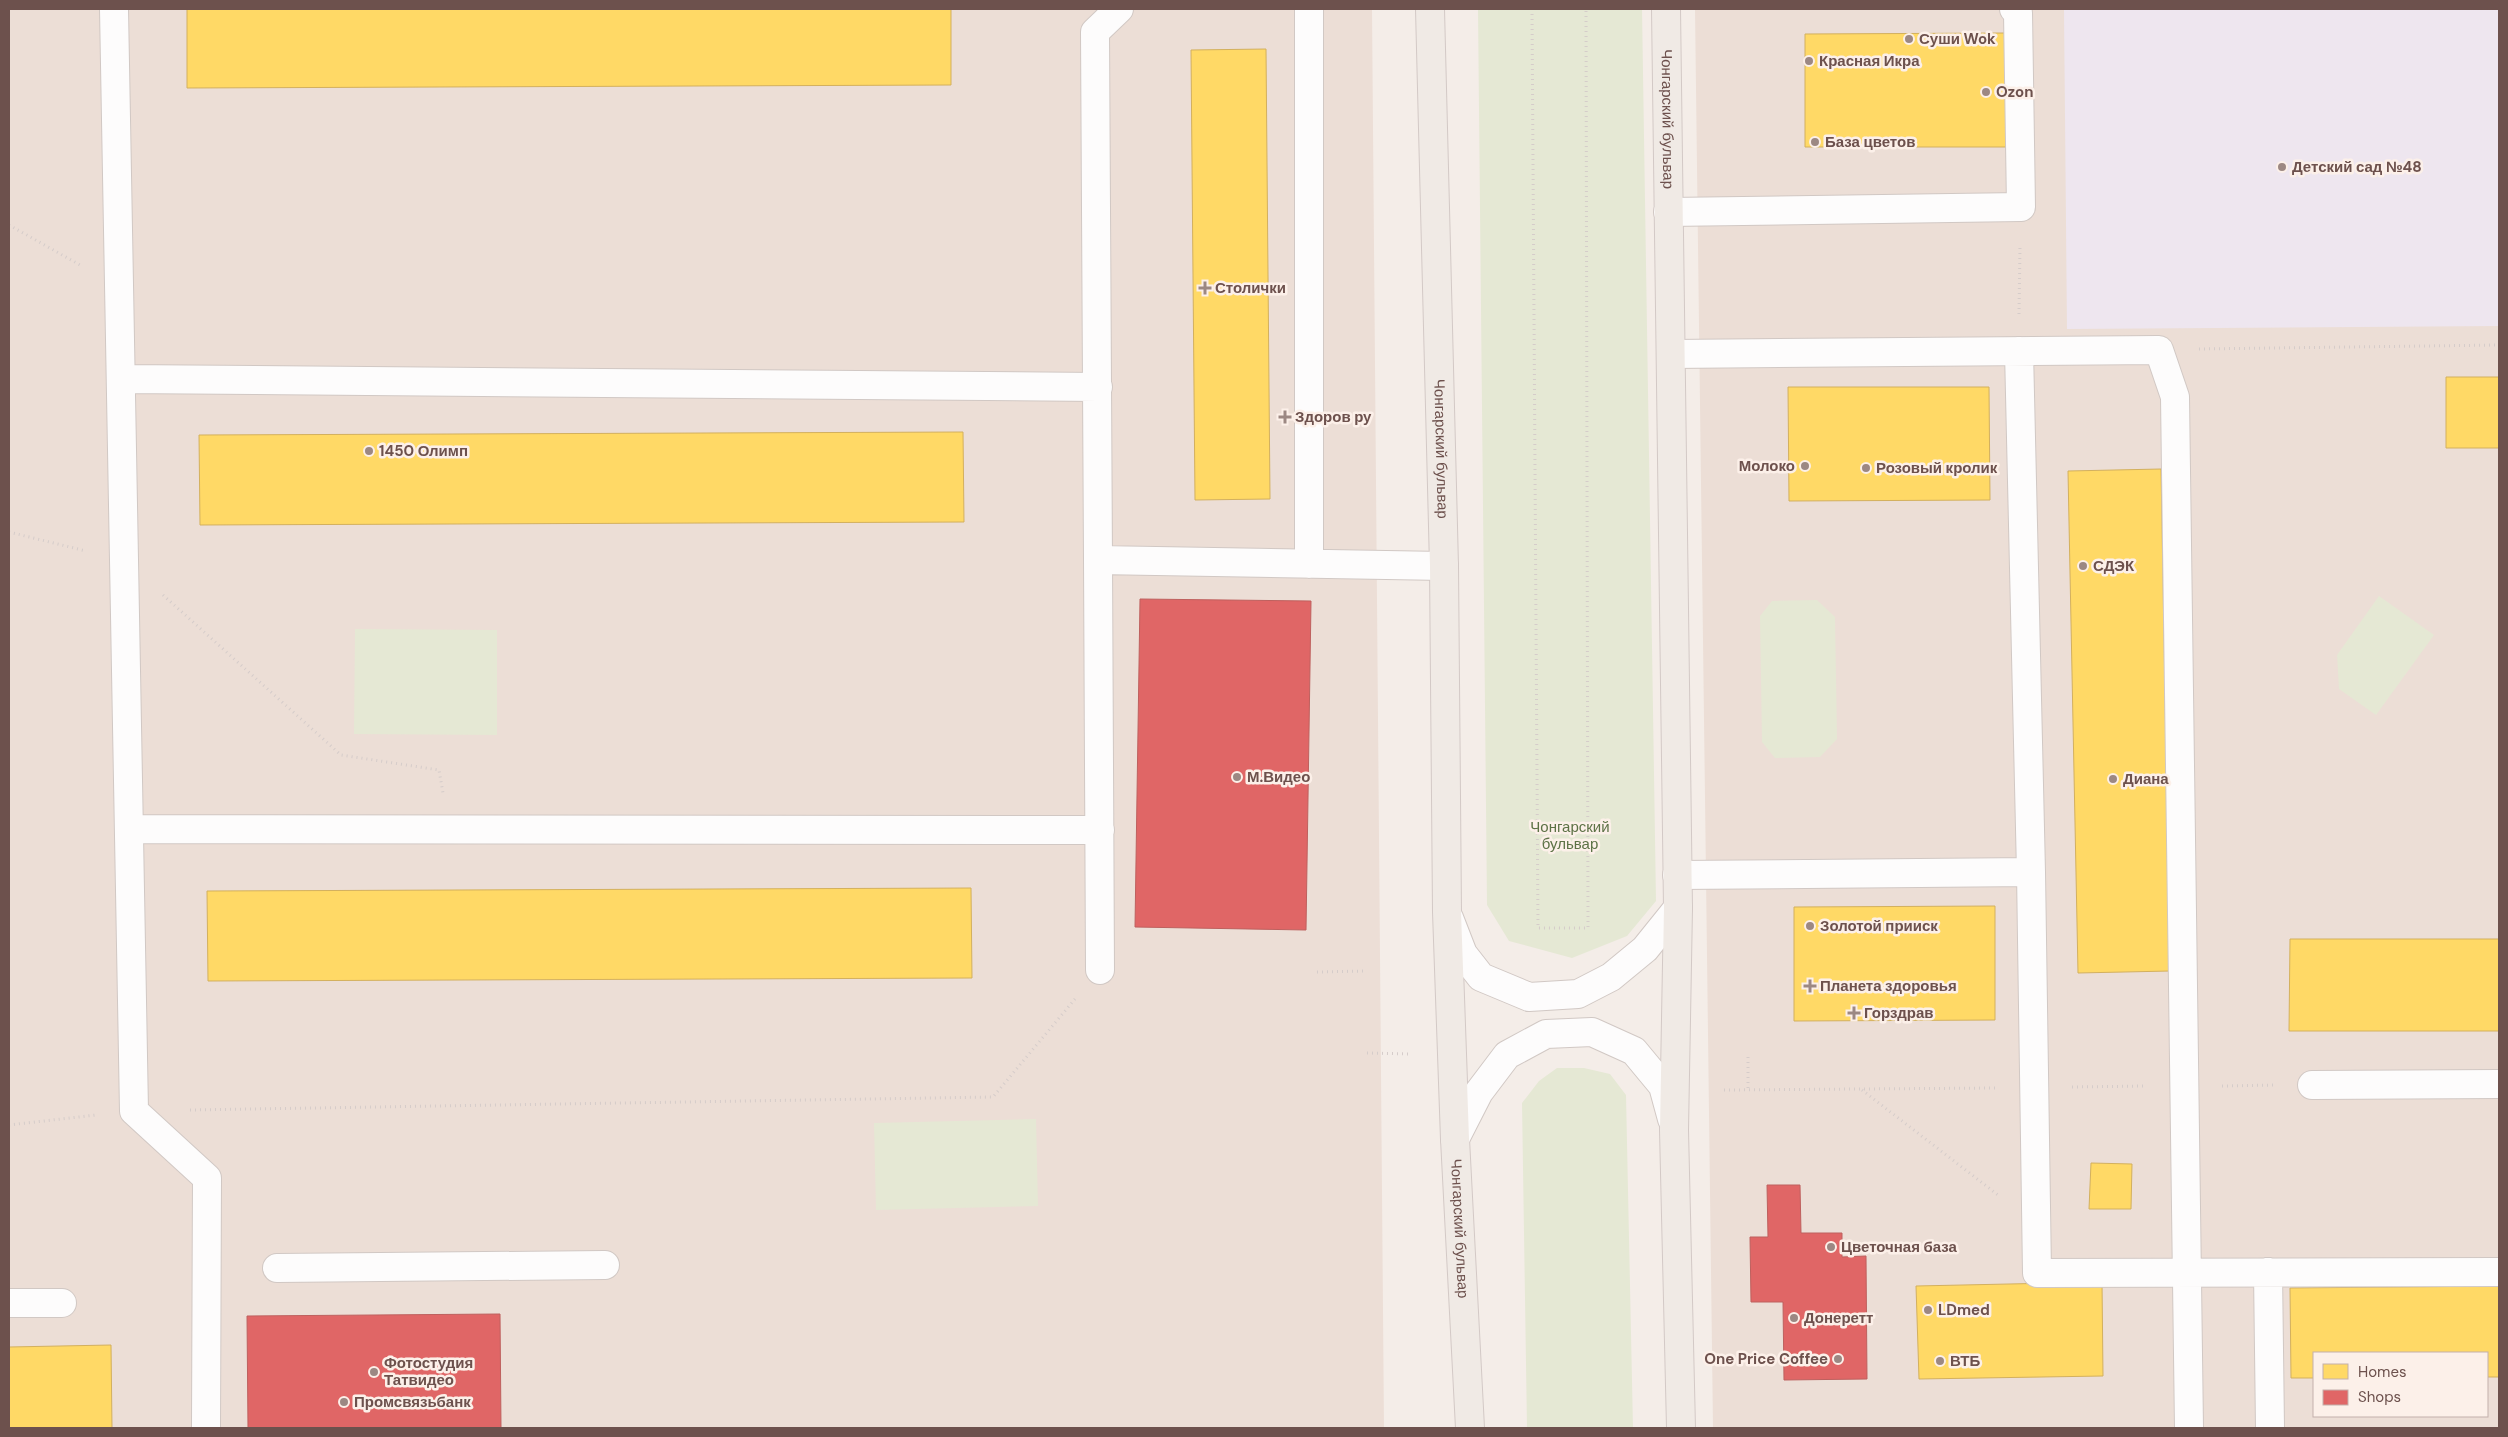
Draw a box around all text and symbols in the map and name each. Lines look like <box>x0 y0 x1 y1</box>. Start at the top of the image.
place label: Суши Wok <box>1919 29 1996 49</box>
marker: Суши Wok <box>1903 33 1915 45</box>
street label: Чонгарский бульвар <box>1657 49 1678 189</box>
place label: Красная Икра <box>1819 51 1920 71</box>
marker: Красная Икра <box>1803 55 1815 67</box>
place label: Ozon <box>1996 82 2034 102</box>
marker: Ozon <box>1980 86 1992 98</box>
place label: База цветов <box>1825 132 1915 152</box>
marker: База цветов <box>1809 136 1821 148</box>
place label: Детский сад №48 <box>2292 157 2422 177</box>
marker: Детский сад №48 <box>2276 161 2288 173</box>
place label: Столички <box>1215 278 1286 298</box>
marker: Столички <box>1199 282 1211 294</box>
street label: Чонгарский бульвар <box>1429 379 1453 519</box>
place label: Здоров ру <box>1295 407 1372 427</box>
marker: Здоров ру <box>1279 411 1291 423</box>
place label: 1450 Олимп <box>379 441 468 461</box>
marker: 1450 Олимп <box>363 445 375 457</box>
place label: Молоко <box>1739 456 1795 476</box>
place label: Розовый кролик <box>1876 458 1998 478</box>
marker: Молоко <box>1799 460 1811 472</box>
marker: Розовый кролик <box>1860 462 1872 474</box>
place label: СДЭК <box>2093 556 2135 576</box>
marker: СДЭК <box>2077 560 2089 572</box>
place label: М.Видео <box>1247 767 1310 787</box>
place label: Диана <box>2123 769 2169 789</box>
marker: М.Видео <box>1231 771 1243 783</box>
marker: Диана <box>2107 773 2119 785</box>
park label: Чонгарский бульвар <box>1530 817 1610 854</box>
place label: Золотой прииск <box>1820 916 1938 936</box>
marker: Золотой прииск <box>1804 920 1816 932</box>
place label: Планета здоровья <box>1820 976 1957 996</box>
marker: Планета здоровья <box>1804 980 1816 992</box>
place label: Горздрав <box>1864 1003 1934 1023</box>
marker: Горздрав <box>1848 1007 1860 1019</box>
street label: Чонгарский бульвар <box>1446 1158 1473 1299</box>
place label: Цветочная база <box>1841 1237 1957 1257</box>
marker: Цветочная база <box>1825 1241 1837 1253</box>
place label: LDmed <box>1938 1300 1990 1320</box>
marker: LDmed <box>1922 1304 1934 1316</box>
place label: Донеретт <box>1804 1308 1873 1328</box>
marker: Донеретт <box>1788 1312 1800 1324</box>
place label: One Price Coffee <box>1704 1349 1828 1369</box>
place label: ВТБ <box>1950 1351 1980 1371</box>
legend <box>2313 1352 2488 1417</box>
place label: Фотостудия Татвидео <box>384 1353 473 1390</box>
marker: One Price Coffee <box>1832 1353 1844 1365</box>
marker: ВТБ <box>1934 1355 1946 1367</box>
text: Homes <box>2358 1362 2407 1382</box>
marker: Фотостудия Татвидео <box>368 1366 380 1378</box>
text: Shops <box>2358 1387 2401 1407</box>
place label: Промсвязьбанк <box>354 1392 471 1412</box>
marker: Промсвязьбанк <box>338 1396 350 1408</box>

